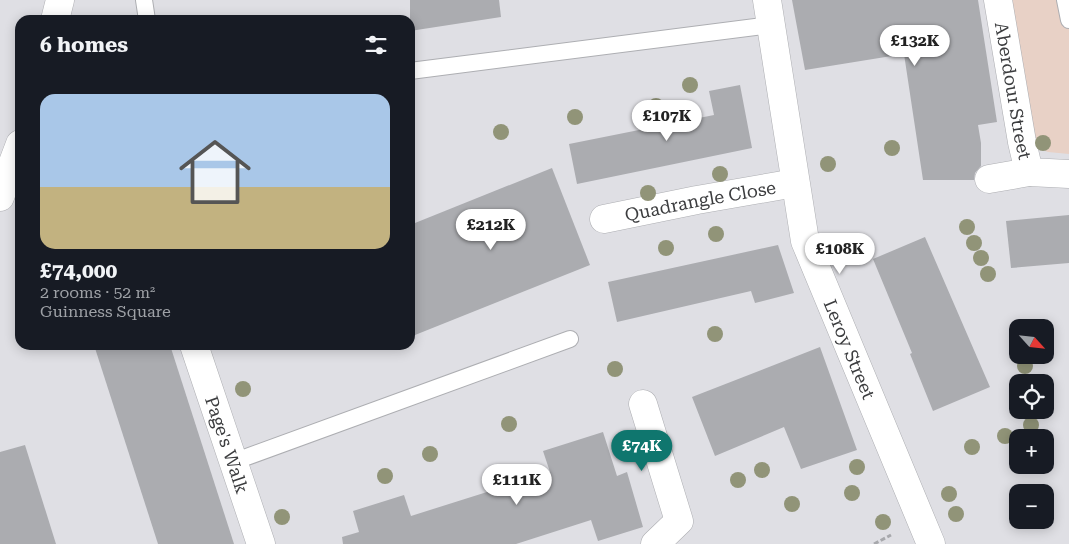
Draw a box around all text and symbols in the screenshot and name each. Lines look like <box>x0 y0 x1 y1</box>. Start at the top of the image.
street label: Aberdour Street <box>991 20 1036 162</box>
pin: £132K <box>880 24 950 67</box>
icon: filters <box>362 31 390 59</box>
text: £132K <box>891 31 939 50</box>
text: 6 homes <box>40 33 128 57</box>
pin: £107K <box>632 100 702 142</box>
text: £107K <box>643 106 691 125</box>
icon: home <box>170 127 260 217</box>
street label: Quadrangle Close <box>623 176 778 225</box>
pin: £212K <box>456 208 526 251</box>
text: £212K <box>467 215 515 234</box>
pin: £108K <box>805 232 875 275</box>
text: £108K <box>816 239 864 258</box>
text: £74,000 <box>40 259 117 283</box>
text: 2 rooms · 52 m² <box>40 283 155 302</box>
street label: Leroy Street <box>820 296 880 402</box>
text: Guinness Square <box>40 302 171 321</box>
north arrow <box>1009 319 1054 364</box>
map controls <box>1009 319 1054 529</box>
button: locate <box>1009 374 1054 419</box>
street label: Page's Walk <box>201 393 254 496</box>
button: + <box>1009 429 1054 474</box>
pin: £74K <box>612 430 672 472</box>
text: £74K <box>622 436 662 455</box>
pin: £111K <box>482 464 552 506</box>
text: £111K <box>493 470 541 489</box>
button: − <box>1009 484 1054 529</box>

